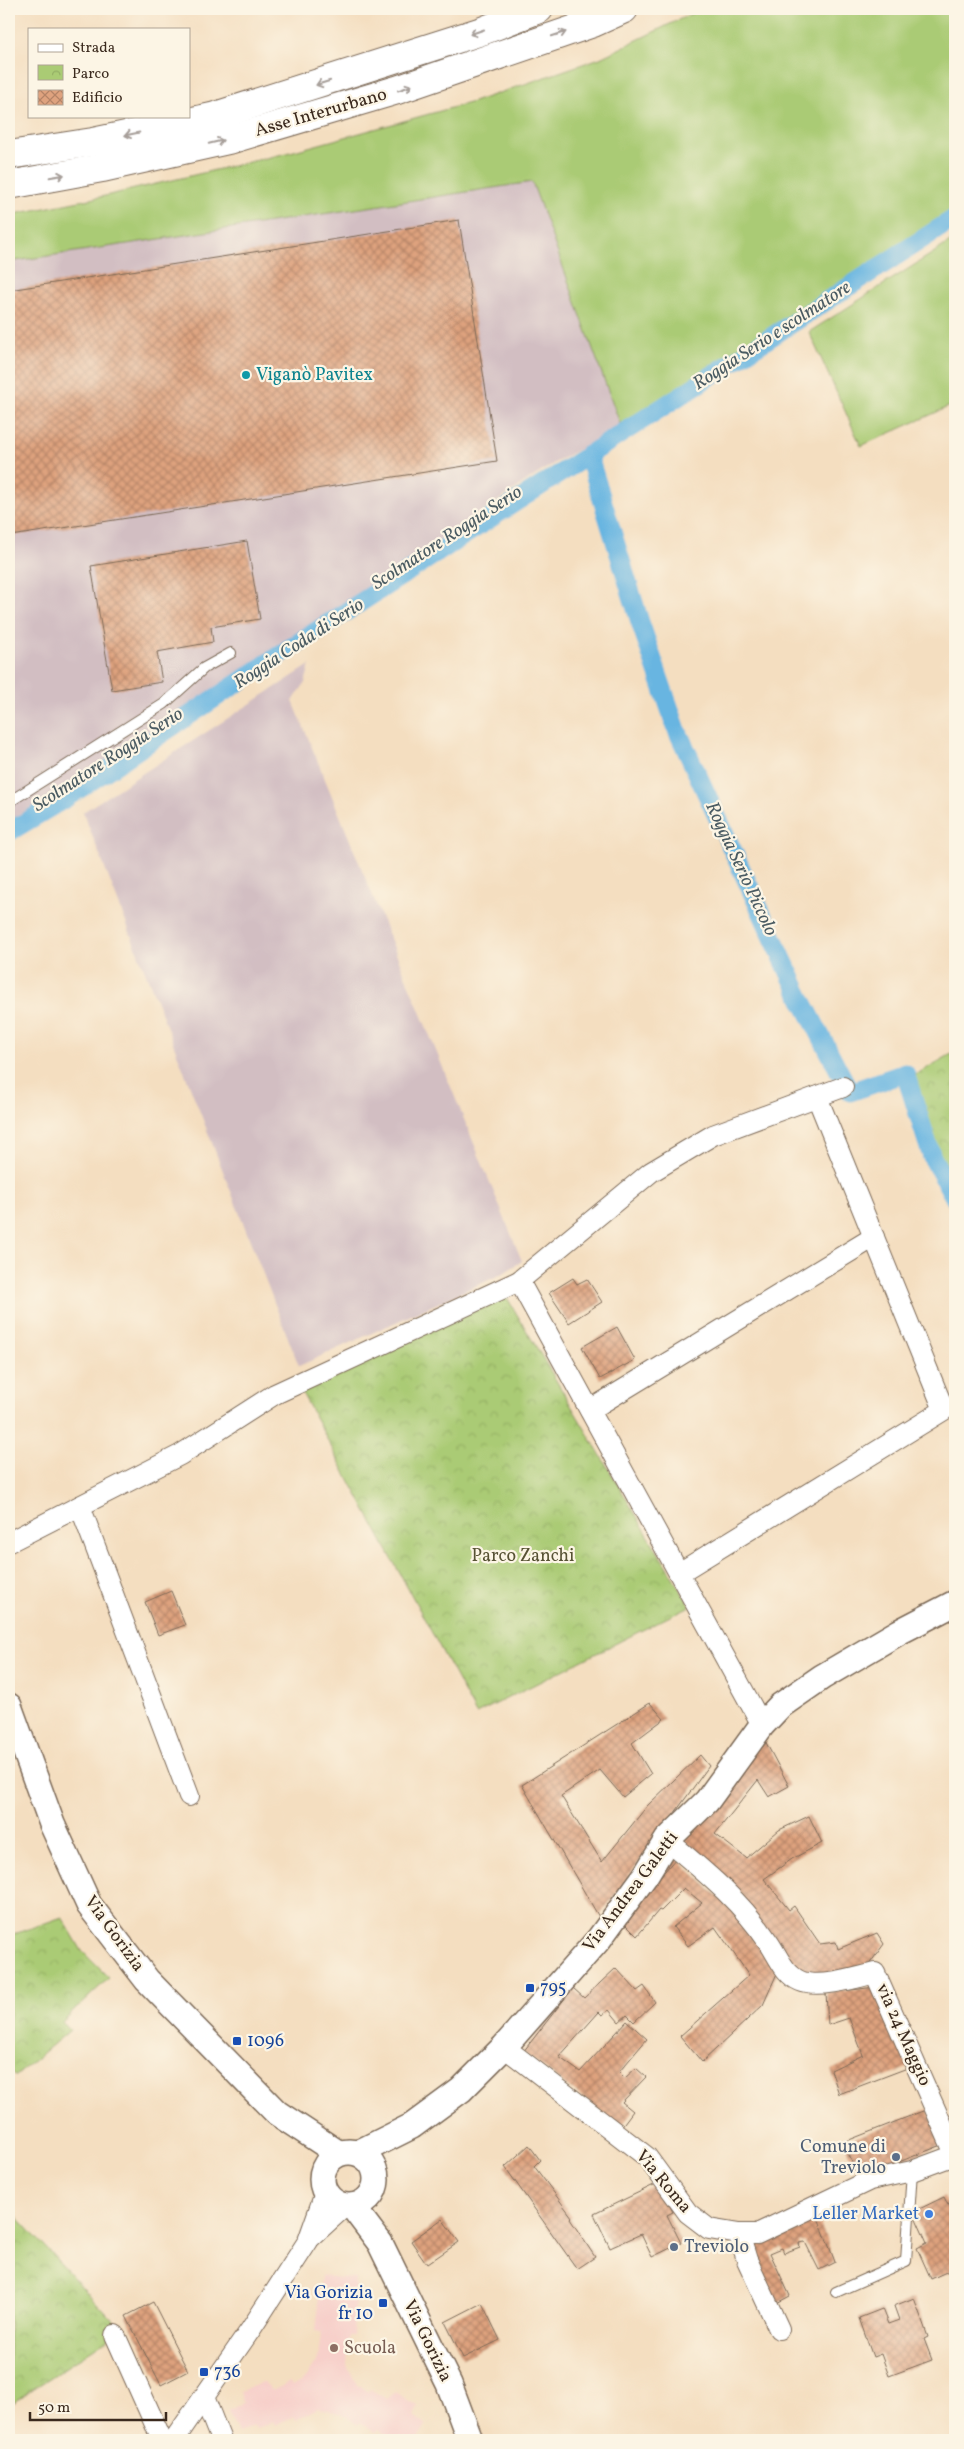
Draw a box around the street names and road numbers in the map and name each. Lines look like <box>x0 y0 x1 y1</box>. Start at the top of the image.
street label: Asse Interurbano <box>252 82 390 144</box>
street label: Via Andrea Galetti <box>577 1826 685 1958</box>
street label: Via Gorizia <box>78 1891 150 1977</box>
street label: via 24 Maggio <box>869 1980 937 2090</box>
street label: Via Roma <box>629 2145 697 2219</box>
street label: Via Gorizia <box>396 2296 458 2386</box>

